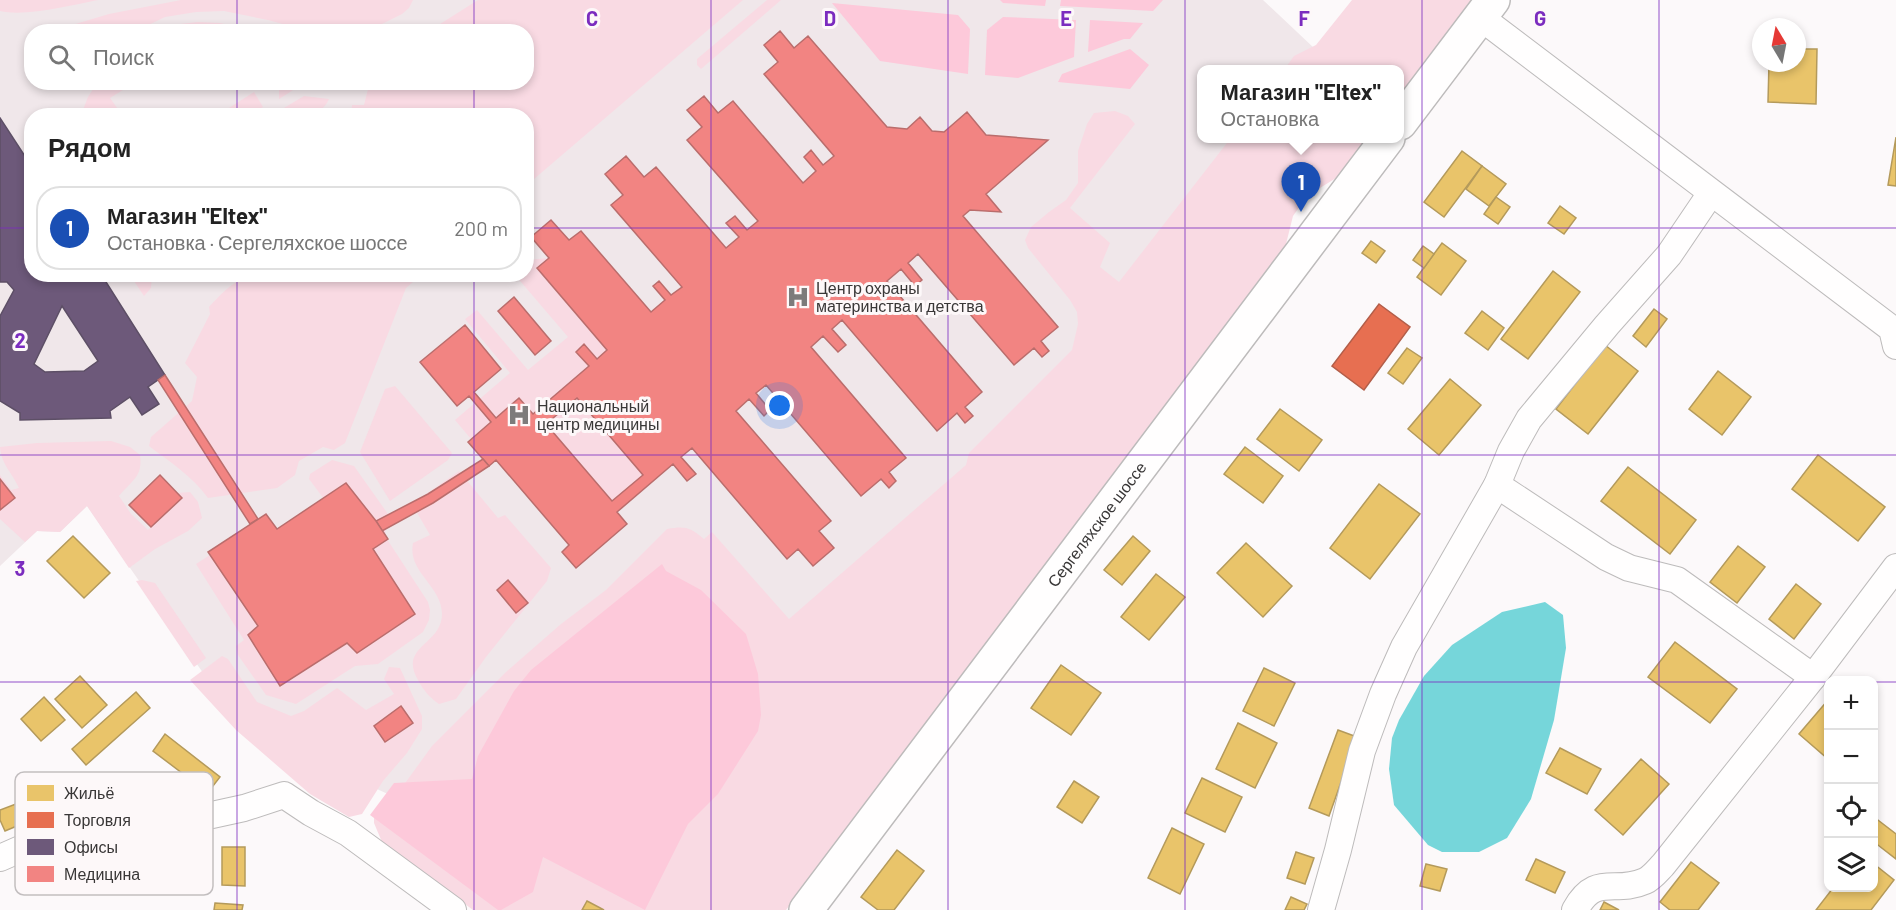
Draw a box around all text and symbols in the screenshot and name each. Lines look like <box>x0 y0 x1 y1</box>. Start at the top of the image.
text: C <box>586 6 598 30</box>
text: D <box>824 6 836 30</box>
text: E <box>1060 6 1072 30</box>
text: F <box>1298 6 1310 30</box>
text: G <box>1534 6 1546 30</box>
north arrow <box>1752 18 1806 72</box>
search box <box>24 24 534 90</box>
icon: search <box>45 41 78 74</box>
text: Поиск <box>93 43 154 69</box>
popup <box>1197 65 1404 143</box>
text: Магазин "Eltex" <box>1220 78 1381 104</box>
text: Остановка <box>1220 106 1319 130</box>
text: Рядом <box>48 131 131 162</box>
pin: 1 <box>1282 162 1320 212</box>
text: Магазин "Eltex" <box>107 202 267 228</box>
text: 1 <box>66 216 73 240</box>
text: 200 m <box>454 216 508 240</box>
text: Остановка · Сергеляхское шоссе <box>107 230 408 254</box>
place label: Центр охраны материнства и детства <box>816 278 984 315</box>
hospital icon: Центр охраны материнства и детства <box>785 284 811 310</box>
text: 2 <box>14 328 26 352</box>
your location <box>765 391 794 420</box>
place label: Национальный центр медицины <box>537 396 659 433</box>
hospital icon: Национальный центр медицины <box>506 402 532 428</box>
street label: Сергеляхское шоссе <box>1043 458 1150 590</box>
text: 3 <box>15 556 25 580</box>
map controls <box>1824 676 1878 892</box>
button: + <box>1824 676 1878 730</box>
button: − <box>1824 730 1878 784</box>
legend <box>15 772 213 895</box>
text: Жильё <box>64 783 114 802</box>
button: locate <box>1824 784 1878 838</box>
text: Торговля <box>64 810 131 829</box>
text: Офисы <box>64 837 118 856</box>
button: layers <box>1824 838 1878 892</box>
text: Медицина <box>64 864 140 883</box>

